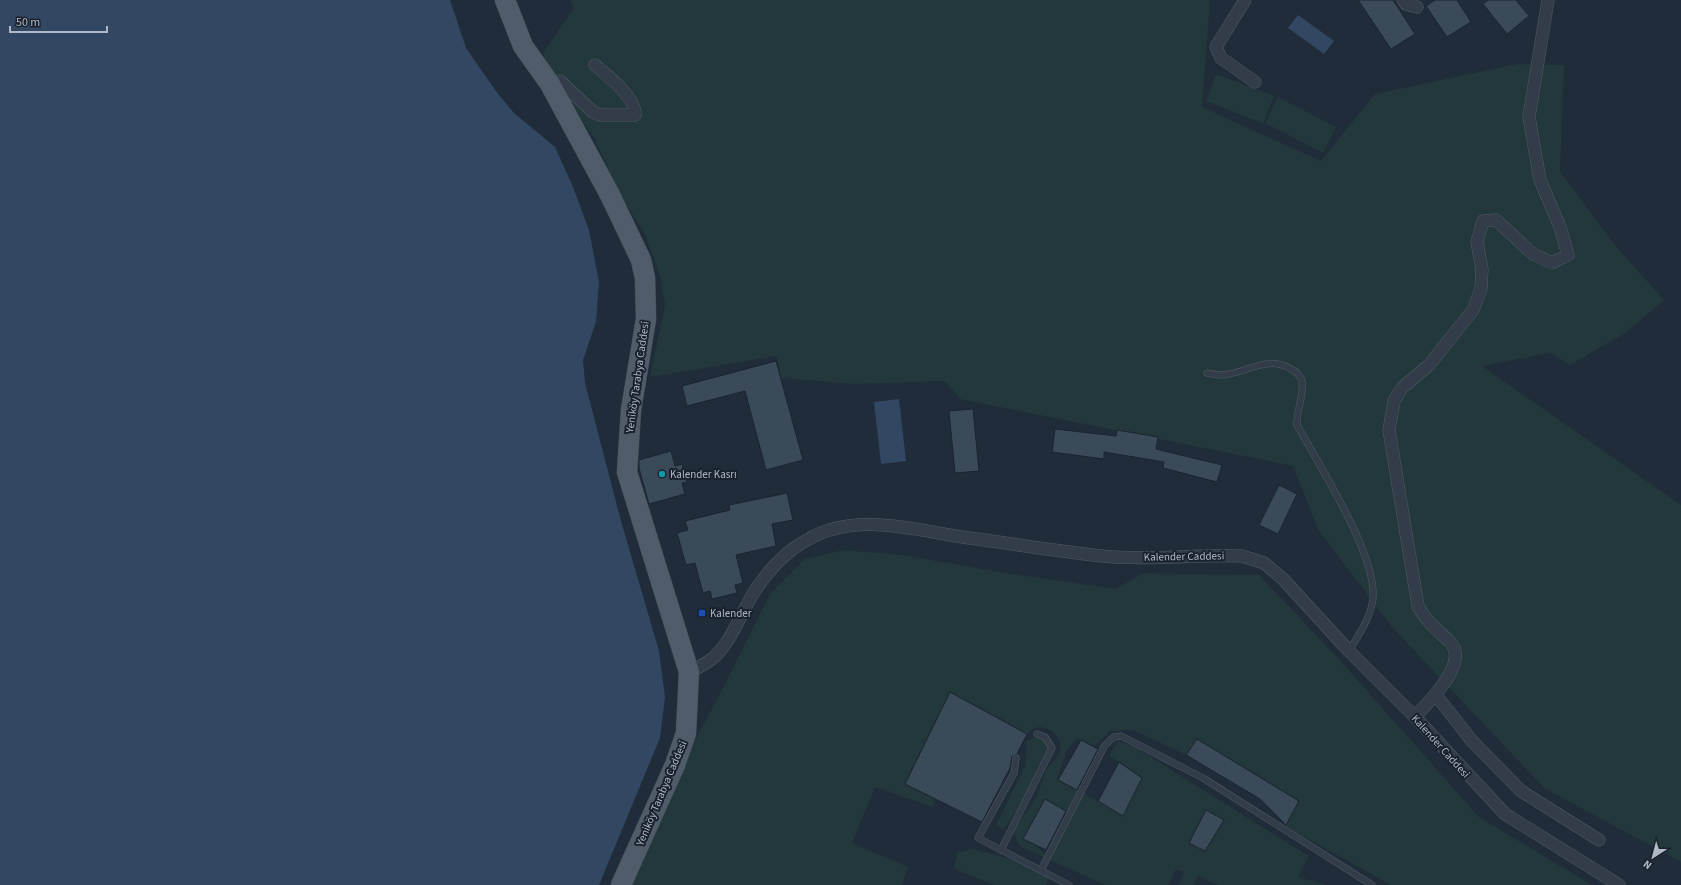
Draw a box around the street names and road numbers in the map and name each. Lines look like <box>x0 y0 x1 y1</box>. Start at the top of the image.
street label: Yeniköy Tarabya Caddesi <box>622 320 653 435</box>
street label: Kalender Caddesi <box>1144 548 1224 565</box>
street label: Kalender Caddesi <box>1408 711 1473 781</box>
street label: Yeniköy Tarabya Caddesi <box>632 738 690 849</box>

